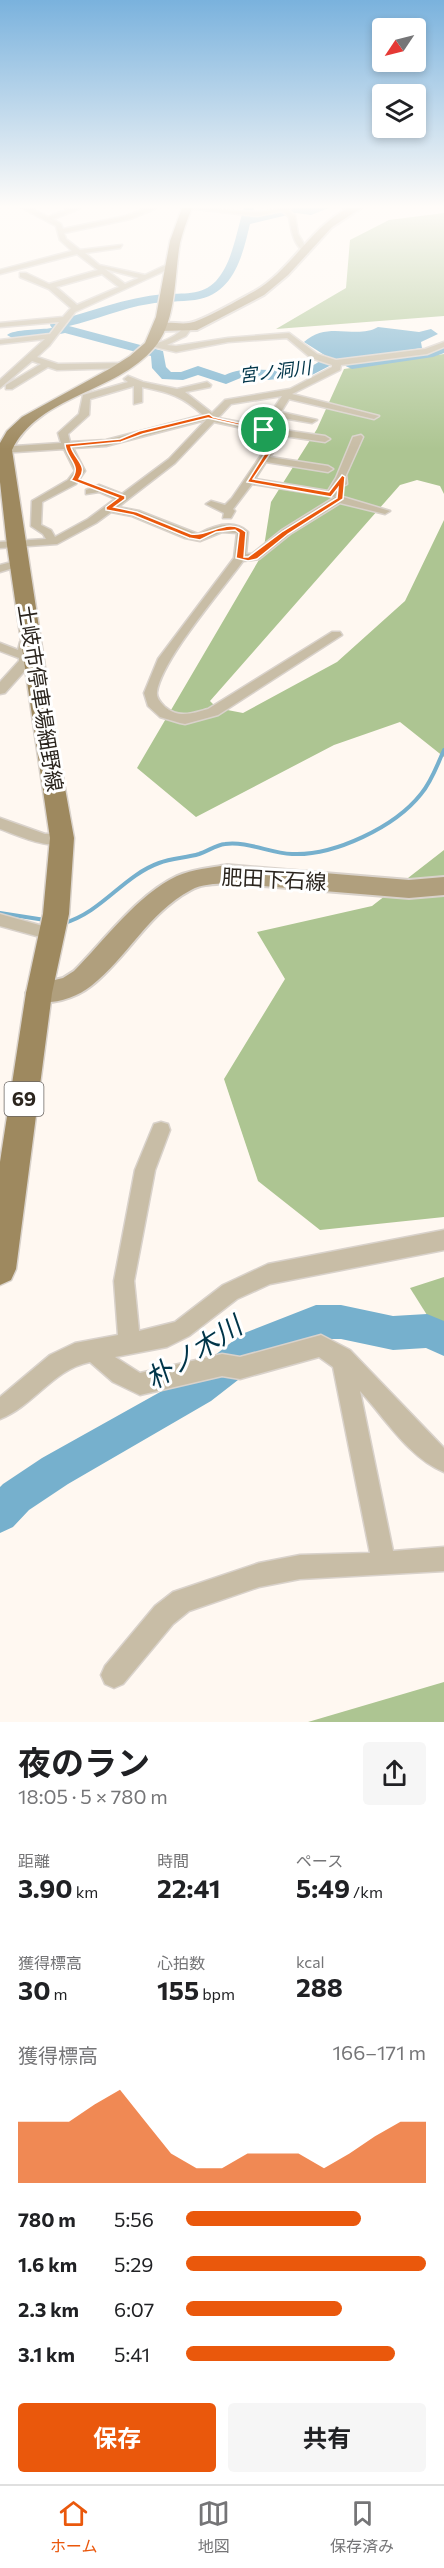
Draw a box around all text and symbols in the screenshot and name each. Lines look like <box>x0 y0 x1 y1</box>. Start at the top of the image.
north arrow <box>372 18 426 72</box>
map controls <box>372 18 426 138</box>
button: layers <box>372 84 426 138</box>
water label: 宮ノ洞川 <box>238 355 314 386</box>
pin <box>238 404 289 455</box>
icon: arrive <box>247 413 280 446</box>
street label: 土岐市停車場細野線 <box>14 602 69 793</box>
street label: 肥田下石線 <box>221 863 327 894</box>
road number: 69 <box>4 1082 44 1116</box>
water label: 朴ノ木川 <box>139 1307 250 1395</box>
text: 夜のラン <box>18 1741 150 1782</box>
button: share <box>363 1742 426 1805</box>
text: 18:05 · 5 × 780 m <box>18 1784 168 1808</box>
text: 距離 <box>18 1851 50 1870</box>
text: 時間 <box>157 1851 189 1870</box>
text: ペース <box>296 1851 343 1870</box>
text: 3.90 <box>18 1872 73 1903</box>
text: 22:41 <box>157 1872 220 1903</box>
text: 5:49 <box>296 1872 350 1903</box>
text: km <box>73 1882 98 1901</box>
text: /km <box>350 1882 383 1901</box>
text: kcal <box>296 1952 325 1971</box>
text: 獲得標高 <box>18 1953 82 1972</box>
text: 心拍数 <box>157 1953 205 1972</box>
text: 288 <box>296 1971 343 2002</box>
text: 30 <box>18 1974 50 2005</box>
text: 155 <box>157 1974 199 2005</box>
text: m <box>50 1984 67 2003</box>
text: bpm <box>199 1984 235 2003</box>
text: 166–171 m <box>332 2040 426 2064</box>
text: 獲得標高 <box>18 2043 98 2067</box>
text: 780 m <box>18 2207 76 2231</box>
text: 5:56 <box>114 2207 154 2231</box>
text: 1.6 km <box>18 2252 77 2276</box>
text: 5:29 <box>114 2252 153 2276</box>
text: 2.3 km <box>18 2297 79 2321</box>
text: 6:07 <box>114 2297 154 2321</box>
text: 3.1 km <box>18 2342 75 2366</box>
text: 5:41 <box>114 2342 150 2366</box>
button: 保存 <box>18 2403 216 2472</box>
button: 共有 <box>228 2403 426 2472</box>
tab: ホーム <box>50 2497 97 2557</box>
tab: 地図 <box>197 2497 230 2557</box>
tab: 保存済み <box>330 2497 394 2557</box>

